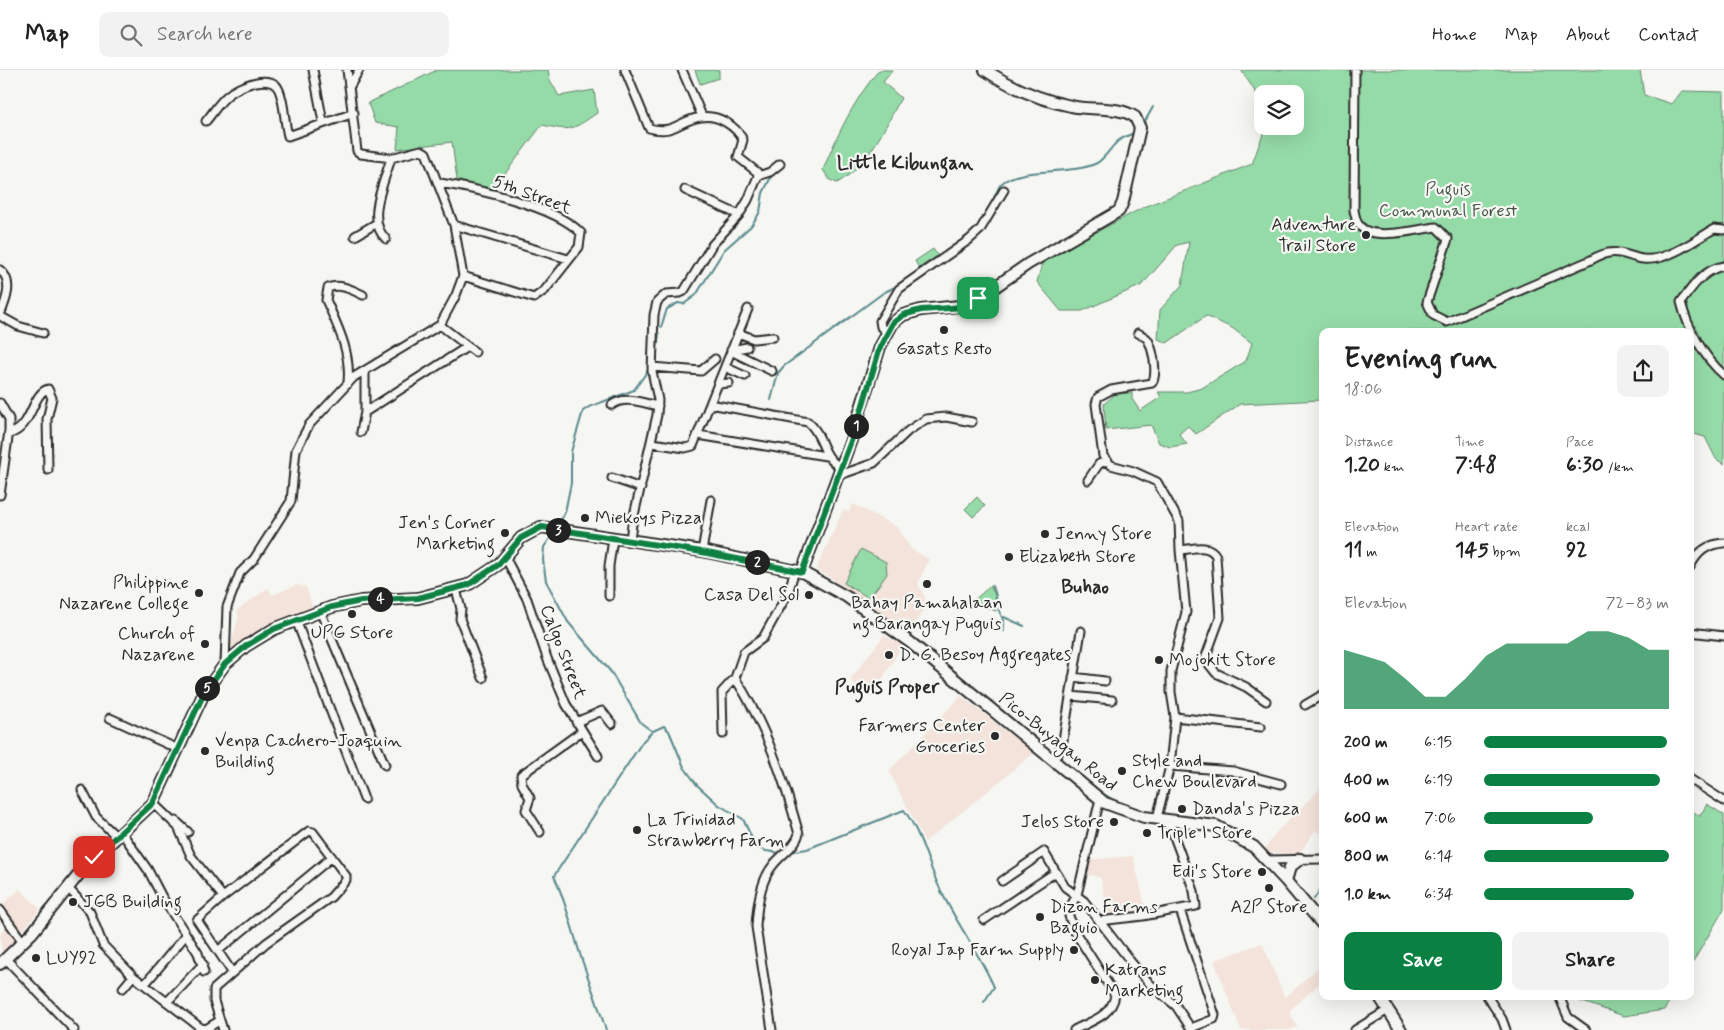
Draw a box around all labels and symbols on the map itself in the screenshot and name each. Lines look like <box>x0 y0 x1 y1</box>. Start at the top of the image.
district label: Little Kibungan <box>837 151 973 179</box>
street label: 5th Street <box>489 170 575 221</box>
park label: Puguis Communal Forest <box>1379 178 1518 223</box>
place label: Adventure Trail Store <box>1271 213 1356 258</box>
marker: Adventure Trail Store <box>1360 229 1372 241</box>
pin <box>957 277 999 319</box>
marker: Gasats Resto <box>938 324 950 336</box>
place label: Gasats Resto <box>896 337 992 361</box>
pin: 1 <box>844 414 868 438</box>
place label: Miekoys Pizza <box>595 506 702 530</box>
place label: Jen's Corner Marketing <box>398 511 496 558</box>
marker: Miekoys Pizza <box>579 512 591 524</box>
pin: 3 <box>546 518 570 542</box>
place label: Jenny Store <box>1055 522 1152 546</box>
marker: Jen's Corner Marketing <box>499 527 511 539</box>
marker: Jenny Store <box>1039 528 1051 540</box>
place label: Elizabeth Store <box>1019 545 1136 569</box>
pin: 2 <box>744 550 770 574</box>
marker: Elizabeth Store <box>1003 551 1015 563</box>
place label: Philippine Nazarene College <box>59 571 189 618</box>
district label: Buhao <box>1061 575 1109 600</box>
marker: Bahay Pamahalaan ng Barangay Puguis <box>921 578 933 590</box>
place label: Casa Del Sol <box>704 583 799 607</box>
pin: 4 <box>368 586 392 612</box>
marker: Philippine Nazarene College <box>193 587 205 599</box>
marker: Casa Del Sol <box>803 589 815 601</box>
place label: Bahay Pamahalaan ng Barangay Puguis <box>851 591 1003 638</box>
street label: Calgo Street <box>533 601 592 703</box>
marker: UPG Store <box>346 608 358 620</box>
place label: UPG Store <box>311 621 393 645</box>
place label: Church of Nazarene <box>118 622 195 667</box>
marker: Church of Nazarene <box>199 638 211 650</box>
place label: D. G. Besoy Aggregates <box>899 643 1071 669</box>
place label: Mojokit Store <box>1169 648 1276 672</box>
marker: D. G. Besoy Aggregates <box>883 649 895 661</box>
marker: Mojokit Store <box>1153 654 1165 666</box>
district label: Puguis Proper <box>835 675 940 703</box>
pin: 5 <box>194 676 220 700</box>
street label: Pico-Buyagan Road <box>993 687 1122 798</box>
place label: Farmers Center Groceries <box>859 714 986 759</box>
place label: Venpa Cachero-Joaquin Building <box>215 729 402 776</box>
marker: Farmers Center Groceries <box>989 730 1001 742</box>
marker: Venpa Cachero-Joaquin Building <box>199 745 211 757</box>
place label: Style and Chew Boulevard <box>1132 749 1257 794</box>
marker: Style and Chew Boulevard <box>1116 765 1128 777</box>
place label: Danda's Pizza <box>1192 797 1300 821</box>
marker: Danda's Pizza <box>1176 803 1188 815</box>
place label: La Trinidad Strawberry Farm <box>647 808 784 853</box>
place label: Jelos Store <box>1021 810 1104 834</box>
marker: Jelos Store <box>1108 816 1120 828</box>
place label: Triple I Store <box>1157 821 1252 845</box>
marker: La Trinidad Strawberry Farm <box>631 824 643 836</box>
marker: Triple I Store <box>1141 827 1153 839</box>
pin <box>73 836 115 878</box>
place label: Edi's Store <box>1172 860 1252 884</box>
marker: Edi's Store <box>1256 866 1268 878</box>
marker: A2P Store <box>1263 882 1275 894</box>
place label: JGB Building <box>83 890 182 916</box>
place label: Dizon Farms Baguio <box>1050 895 1158 942</box>
place label: A2P Store <box>1231 895 1307 919</box>
marker: JGB Building <box>67 896 79 908</box>
marker: Dizon Farms Baguio <box>1034 911 1046 923</box>
place label: Royal Jap Farm Supply <box>891 938 1064 962</box>
marker: Royal Jap Farm Supply <box>1068 944 1080 956</box>
place label: LUY92 <box>46 946 97 970</box>
marker: LUY92 <box>30 952 42 964</box>
place label: Katrans Marketing <box>1105 958 1184 1005</box>
marker: Katrans Marketing <box>1089 974 1101 986</box>

